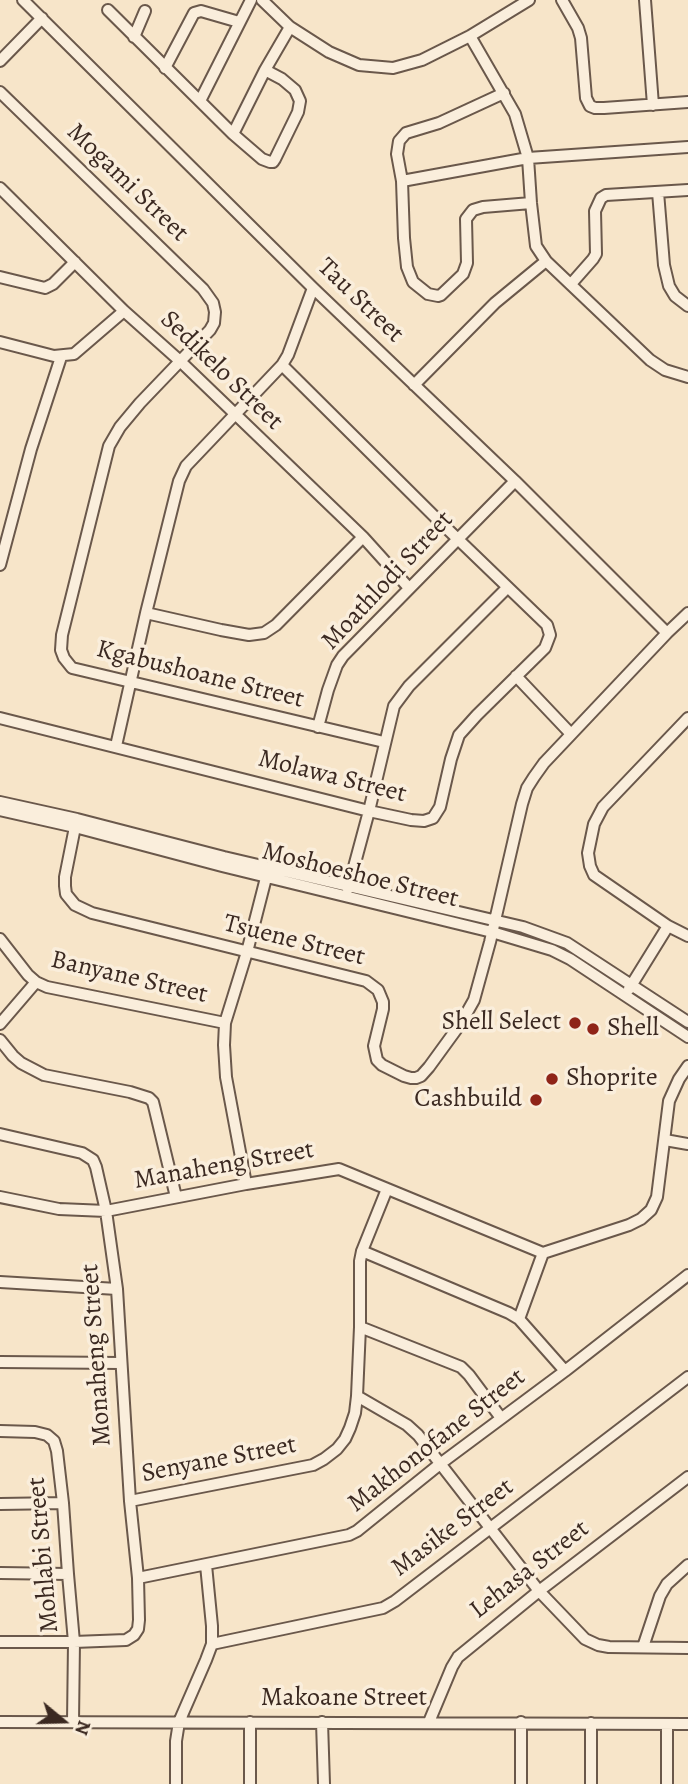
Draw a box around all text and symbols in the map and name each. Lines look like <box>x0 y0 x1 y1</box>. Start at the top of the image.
street label: Mogami Street <box>60 117 194 249</box>
street label: Tau Street <box>310 252 410 350</box>
street label: Sedikelo Street <box>153 305 289 437</box>
street label: Moathlodi Street <box>316 505 460 657</box>
street label: Kgabushoane Street <box>93 634 307 716</box>
street label: Molawa Street <box>255 744 409 810</box>
street label: Moshoeshoe Street <box>259 837 461 915</box>
street label: Tsuene Street <box>220 908 368 974</box>
street label: Banyane Street <box>48 945 210 1011</box>
place label: Shell Select <box>442 1007 561 1039</box>
place label: Shell <box>607 1013 659 1045</box>
marker: Shell Select <box>567 1015 583 1031</box>
marker: Shell <box>585 1021 601 1037</box>
place label: Shoprite <box>566 1063 658 1095</box>
marker: Shoprite <box>544 1071 560 1087</box>
place label: Cashbuild <box>414 1084 522 1116</box>
marker: Cashbuild <box>528 1092 544 1108</box>
street label: Manaheng Street <box>132 1135 316 1197</box>
street label: Monaheng Street <box>75 1263 119 1447</box>
street label: Makhonofane Street <box>342 1362 532 1520</box>
street label: Senyane Street <box>139 1430 299 1490</box>
street label: Masike Street <box>386 1472 520 1584</box>
street label: Mohlabi Street <box>22 1476 66 1634</box>
street label: Lehasa Street <box>464 1514 596 1626</box>
street label: Makoane Street <box>261 1683 427 1715</box>
north arrow <box>28 1686 98 1756</box>
text: N <box>68 1717 97 1739</box>

